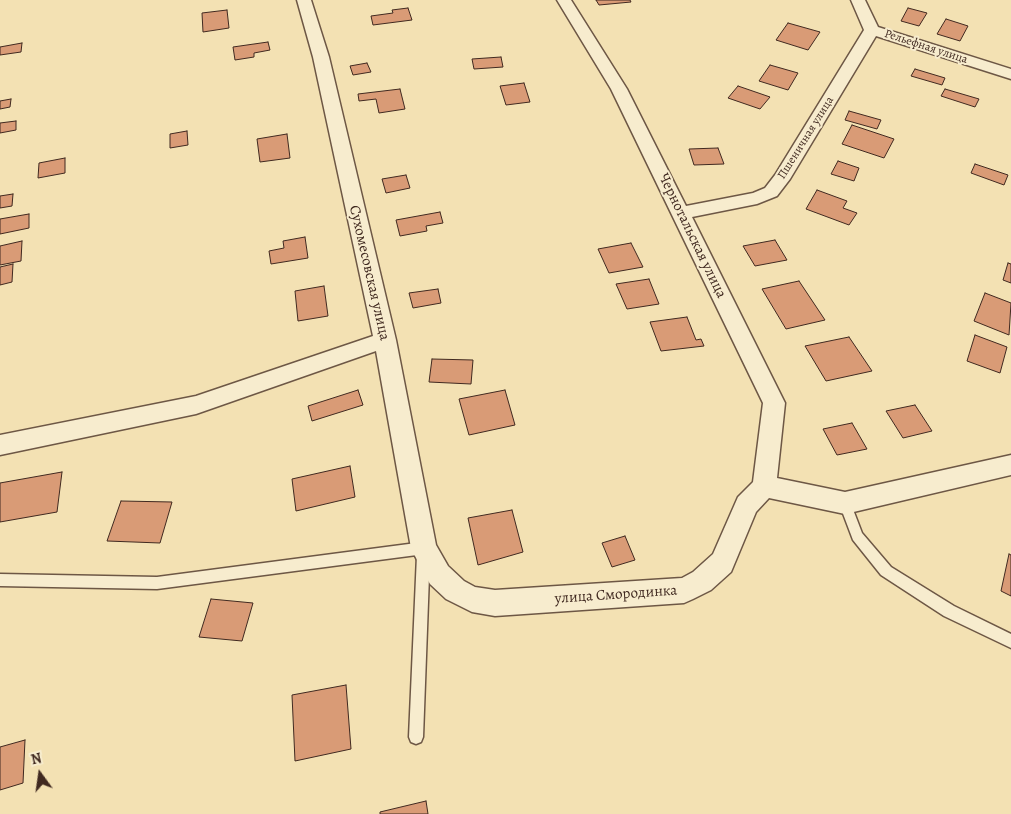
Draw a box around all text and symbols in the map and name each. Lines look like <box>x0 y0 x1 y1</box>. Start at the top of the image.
street label: Рельефная улица <box>882 27 970 67</box>
street label: Пшеничная улица <box>775 94 837 182</box>
street label: Чернотальская улица <box>654 171 730 301</box>
street label: Сухомесовская улица <box>345 204 393 342</box>
street label: улица Смородинка <box>554 582 678 608</box>
north arrow <box>15 749 65 799</box>
text: N <box>29 749 43 769</box>

